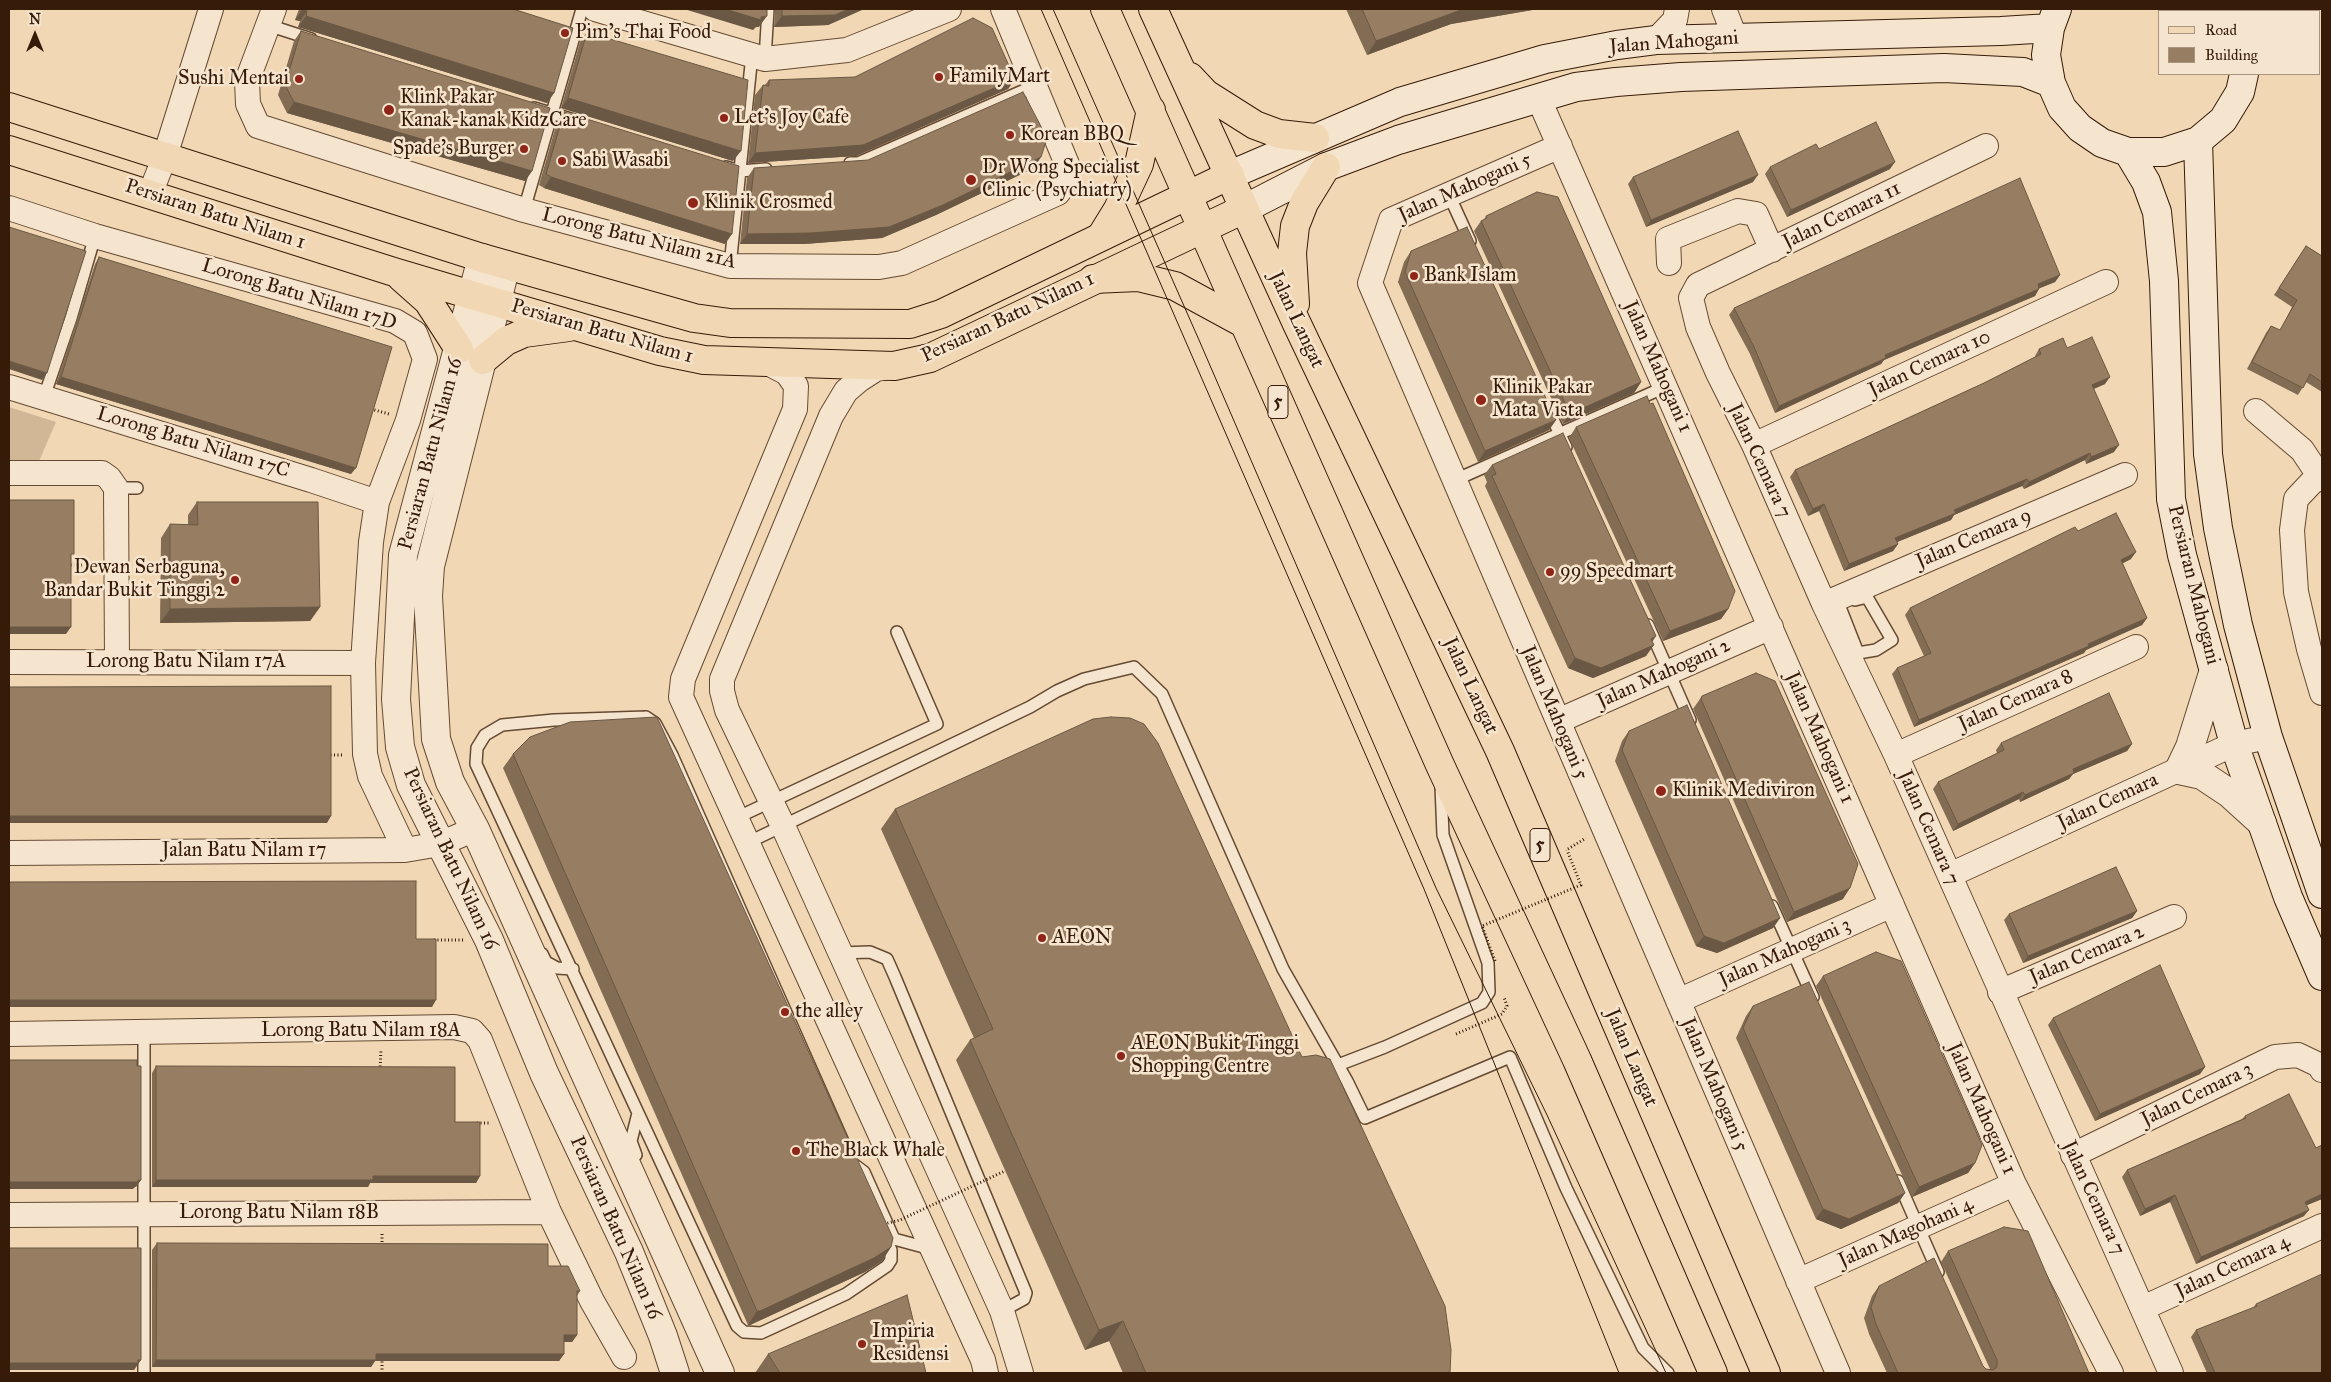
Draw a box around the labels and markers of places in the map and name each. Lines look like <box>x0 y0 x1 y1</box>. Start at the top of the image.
place label: Pim's Thai Food <box>575 21 711 45</box>
marker: Pim's Thai Food <box>559 27 571 39</box>
place label: FamilyMart <box>949 65 1050 89</box>
place label: Sushi Mentai <box>178 67 289 91</box>
marker: FamilyMart <box>933 71 945 83</box>
marker: Sushi Mentai <box>293 73 305 85</box>
place label: Klink Pakar Kanak-kanak KidzCare <box>400 86 587 133</box>
marker: Klink Pakar Kanak-kanak KidzCare <box>382 103 396 117</box>
place label: Let's Joy Cafe <box>734 106 849 130</box>
marker: Let's Joy Cafe <box>718 112 730 124</box>
place label: Korean BBQ <box>1020 123 1124 147</box>
marker: Korean BBQ <box>1004 129 1016 141</box>
place label: Spade's Burger <box>393 137 514 161</box>
marker: Spade's Burger <box>518 143 530 155</box>
place label: Sabi Wasabi <box>572 149 669 173</box>
marker: Sabi Wasabi <box>556 155 568 167</box>
place label: Dr Wong Specialist Clinic (Psychiatry) <box>982 156 1140 203</box>
marker: Dr Wong Specialist Clinic (Psychiatry) <box>964 173 978 187</box>
place label: Klinik Crosmed <box>704 191 833 215</box>
marker: Klinik Crosmed <box>686 196 700 210</box>
place label: Bank Islam <box>1424 264 1516 288</box>
marker: Bank Islam <box>1408 270 1420 282</box>
place label: Klinik Pakar Mata Vista <box>1492 376 1592 423</box>
marker: Klinik Pakar Mata Vista <box>1474 393 1488 407</box>
place label: Dewan Serbaguna, Bandar Bukit Tinggi 2 <box>44 556 225 603</box>
place label: 99 Speedmart <box>1560 560 1674 584</box>
marker: 99 Speedmart <box>1544 566 1556 578</box>
marker: Dewan Serbaguna, Bandar Bukit Tinggi 2 <box>229 574 241 586</box>
place label: Klinik Mediviron <box>1672 779 1815 803</box>
marker: Klinik Mediviron <box>1654 784 1668 798</box>
place label: AEON <box>1052 926 1112 950</box>
marker: AEON <box>1036 932 1048 944</box>
place label: the alley <box>795 1000 863 1024</box>
marker: the alley <box>779 1006 791 1018</box>
place label: AEON Bukit Tinggi Shopping Centre <box>1131 1032 1299 1079</box>
marker: AEON Bukit Tinggi Shopping Centre <box>1115 1050 1127 1062</box>
place label: The Black Whale <box>806 1139 945 1163</box>
marker: The Black Whale <box>790 1145 802 1157</box>
place label: Impiria Residensi <box>872 1320 949 1367</box>
marker: Impiria Residensi <box>856 1338 868 1350</box>

